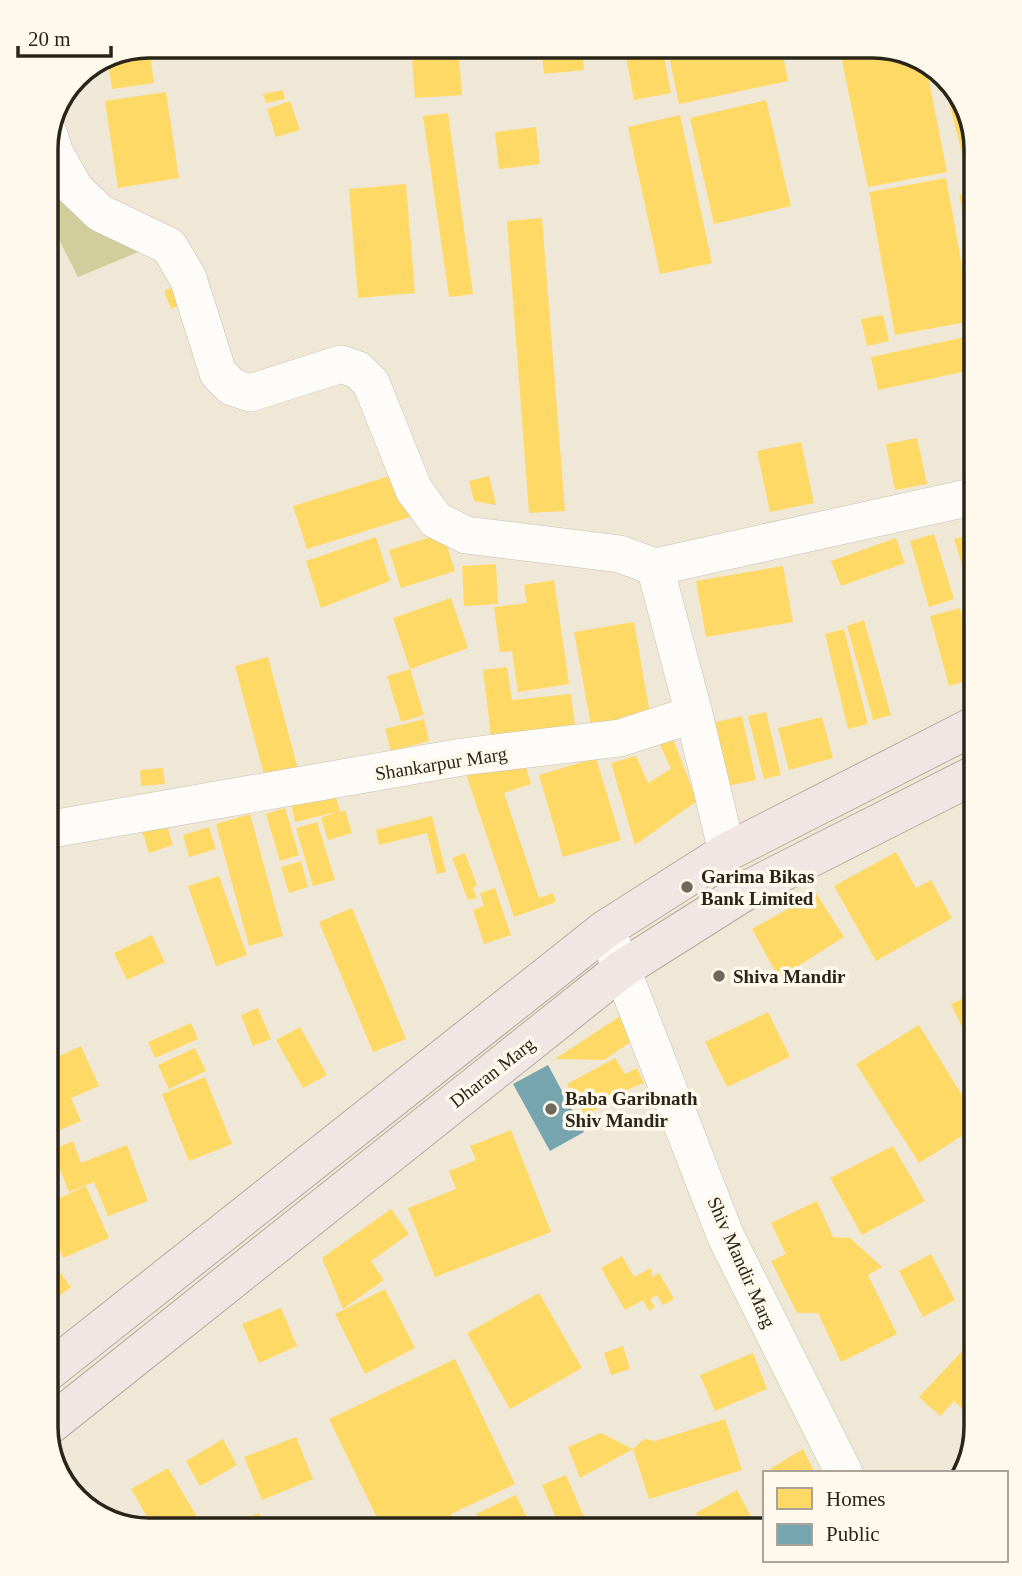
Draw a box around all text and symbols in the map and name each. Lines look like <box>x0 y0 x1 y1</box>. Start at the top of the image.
scale bar <box>18 14 110 58</box>
text: 20 m <box>28 27 71 51</box>
street label: Shankarpur Marg <box>374 743 509 784</box>
place label: Garima Bikas Bank Limited <box>701 866 814 909</box>
marker: Garima Bikas Bank Limited <box>679 879 695 895</box>
place label: Shiva Mandir <box>733 966 846 987</box>
marker: Shiva Mandir <box>711 968 727 984</box>
street label: Dharan Marg <box>446 1033 539 1112</box>
place label: Baba Garibnath Shiv Mandir <box>565 1088 698 1131</box>
marker: Baba Garibnath Shiv Mandir <box>543 1101 559 1117</box>
street label: Shiv Mandir Marg <box>703 1193 780 1331</box>
legend <box>763 1471 1008 1562</box>
text: Homes <box>826 1487 886 1511</box>
text: Public <box>826 1522 880 1546</box>

